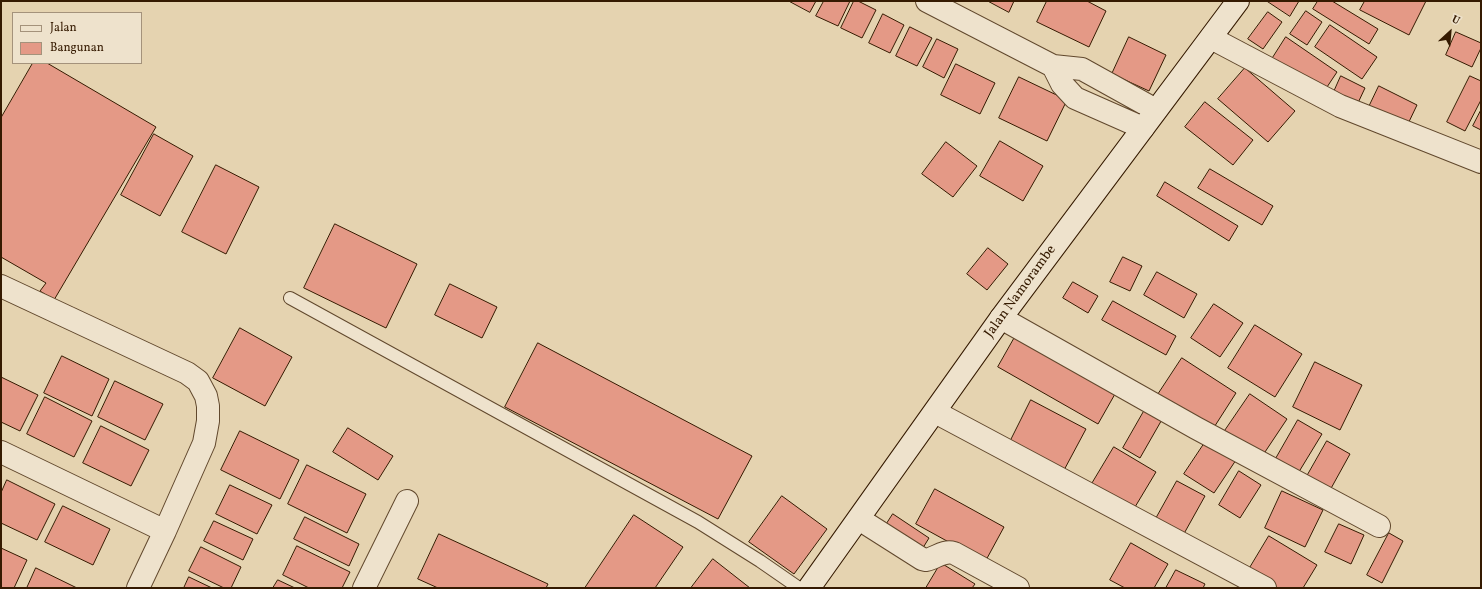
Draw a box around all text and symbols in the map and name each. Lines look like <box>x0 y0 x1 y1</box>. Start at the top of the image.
legend <box>12 12 142 64</box>
north arrow <box>1430 12 1470 52</box>
text: U <box>1449 12 1462 29</box>
text: Jalan <box>50 20 77 36</box>
text: Bangunan <box>50 40 104 56</box>
street label: Jalan Namorambe <box>982 242 1060 342</box>

